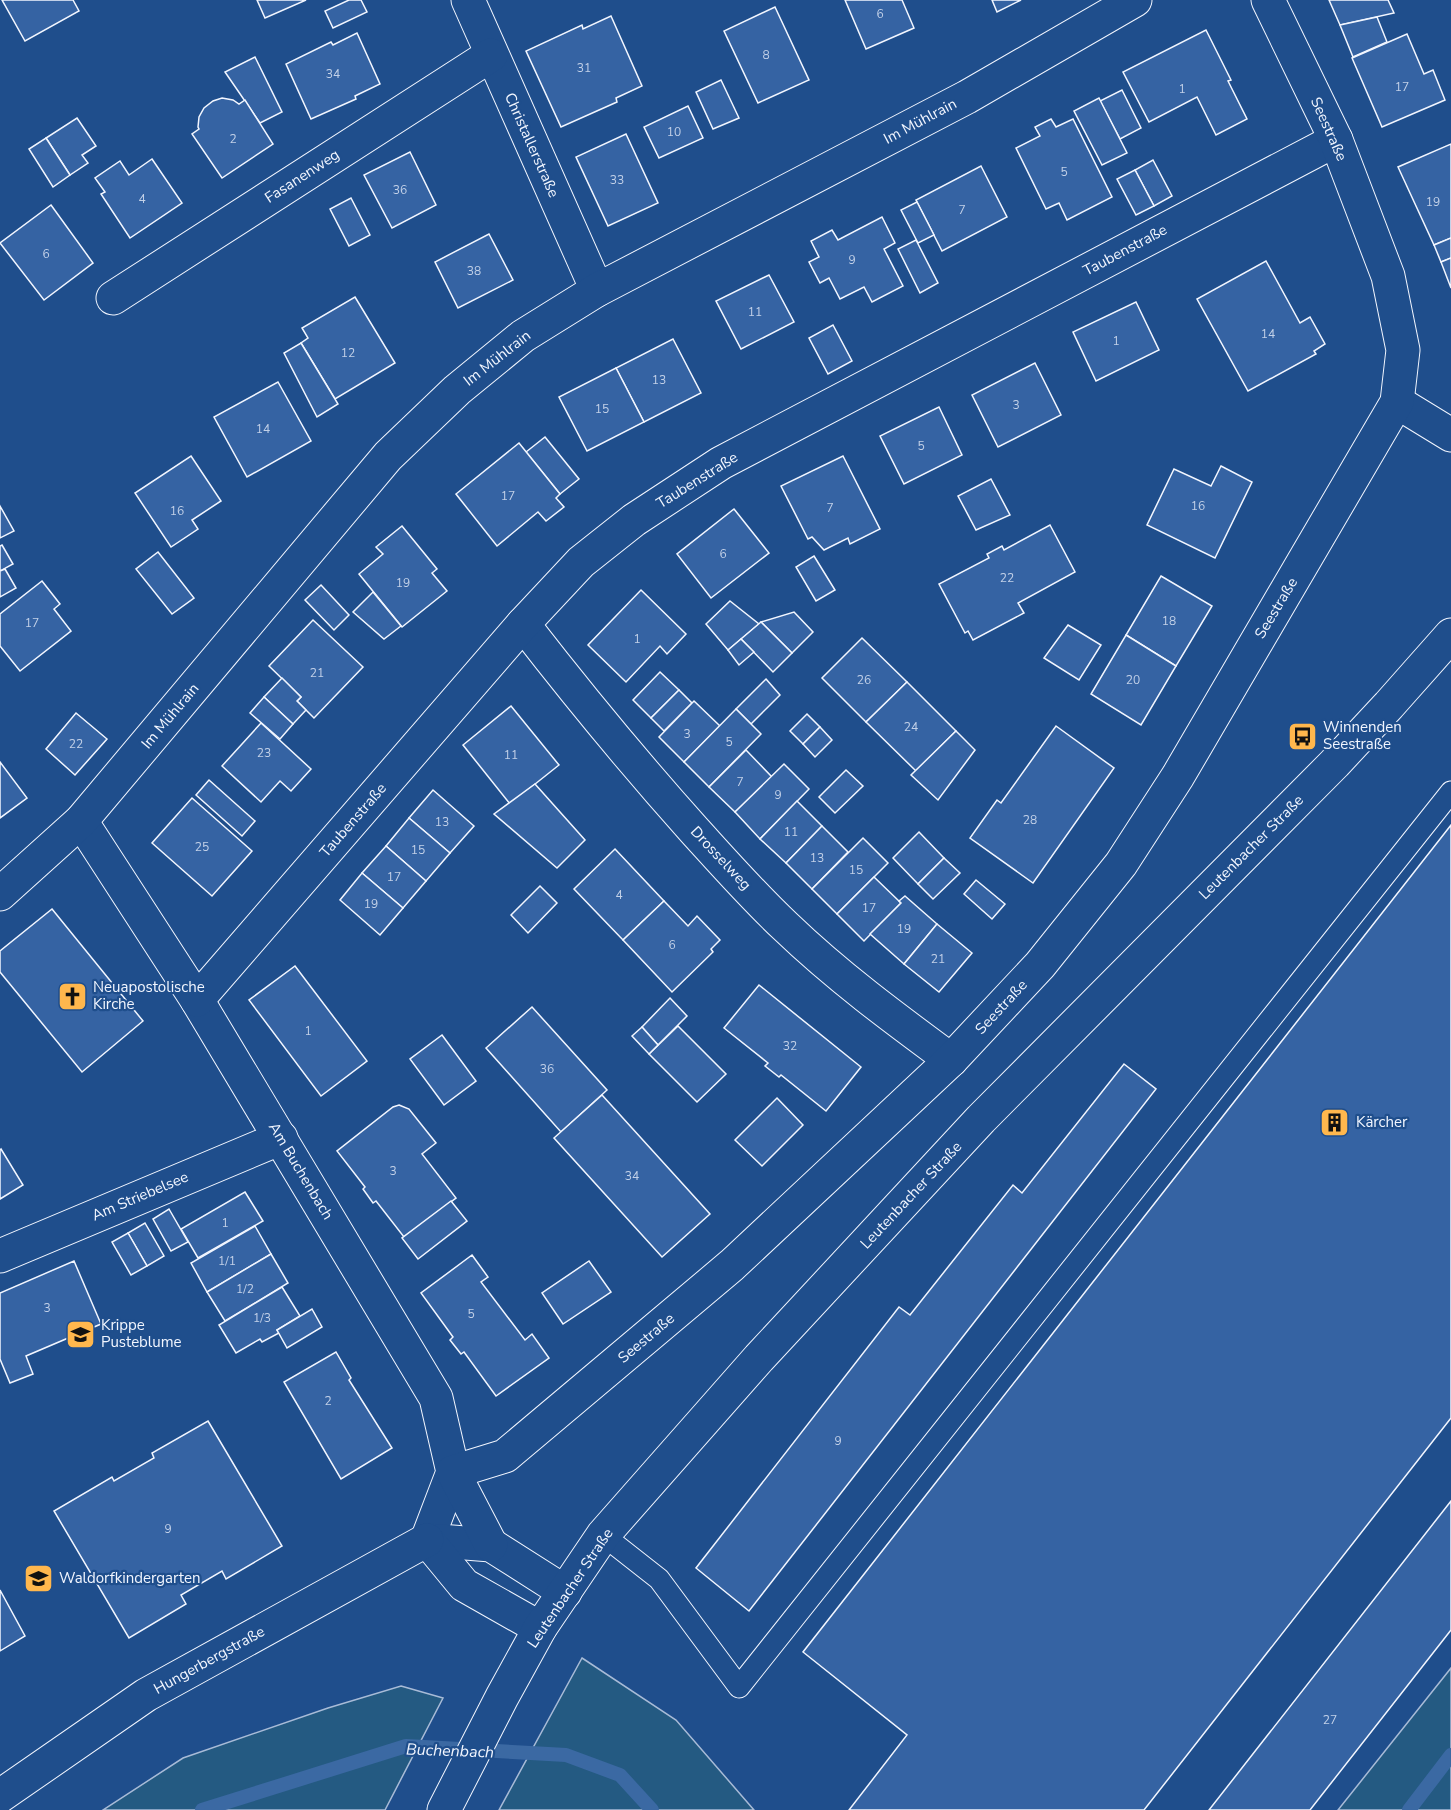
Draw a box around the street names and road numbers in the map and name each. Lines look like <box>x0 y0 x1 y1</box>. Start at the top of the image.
street label: Christallerstraße <box>500 89 564 201</box>
street label: Im Mühlrain <box>880 93 960 149</box>
street label: Seestraße <box>1306 94 1352 164</box>
street label: Fasanenweg <box>261 144 343 208</box>
street label: Taubenstraße <box>1080 219 1170 281</box>
street label: Im Mühlrain <box>459 325 535 391</box>
street label: Taubenstraße <box>653 447 741 513</box>
street label: Seestraße <box>1250 574 1302 642</box>
street label: Im Mühlrain <box>137 679 203 753</box>
street label: Taubenstraße <box>315 779 391 861</box>
street label: Leutenbacher Straße <box>1194 790 1308 904</box>
street label: Drosselweg <box>686 822 756 894</box>
street label: Seestraße <box>970 975 1032 1039</box>
street label: Am Buchenbach <box>264 1119 338 1223</box>
street label: Leutenbacher Straße <box>856 1137 966 1253</box>
street label: Am Striebelsee <box>89 1167 191 1225</box>
street label: Seestraße <box>614 1308 678 1368</box>
street label: Leutenbacher Straße <box>522 1524 618 1652</box>
street label: Hungerbergstraße <box>150 1621 268 1699</box>

